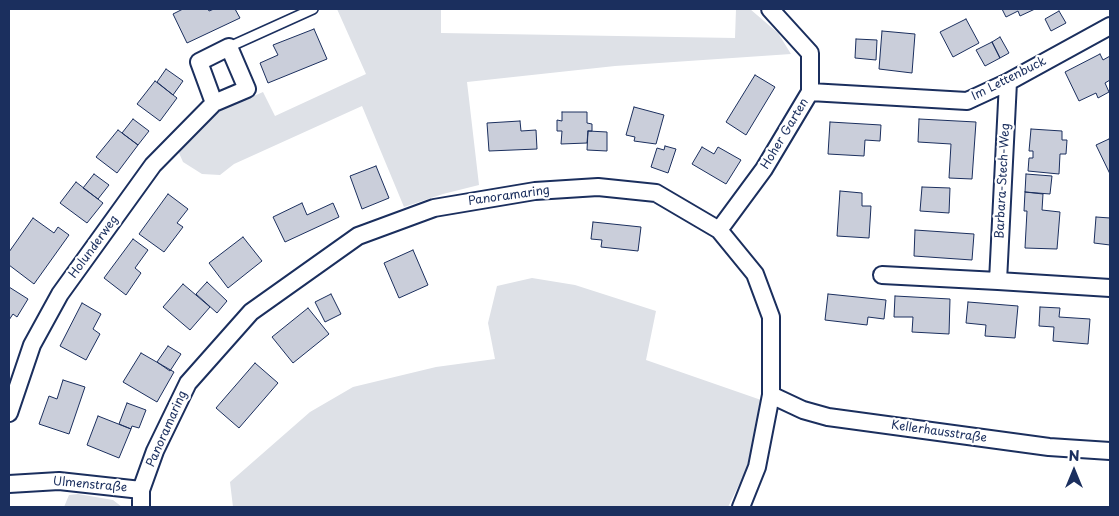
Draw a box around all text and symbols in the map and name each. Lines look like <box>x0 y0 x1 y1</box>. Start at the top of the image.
street label: Im Lettenbuck <box>969 54 1049 104</box>
street label: Hoher Garten <box>758 96 812 172</box>
street label: Barbara-Stech-Weg <box>993 123 1013 239</box>
street label: Panoramaring <box>467 183 551 209</box>
street label: Holunderweg <box>66 213 122 281</box>
street label: Panoramaring <box>144 389 190 469</box>
street label: Kellerhausstraße <box>890 418 988 446</box>
text: N <box>1068 445 1080 466</box>
north arrow <box>1049 446 1099 496</box>
street label: Ulmenstraße <box>52 475 128 495</box>

